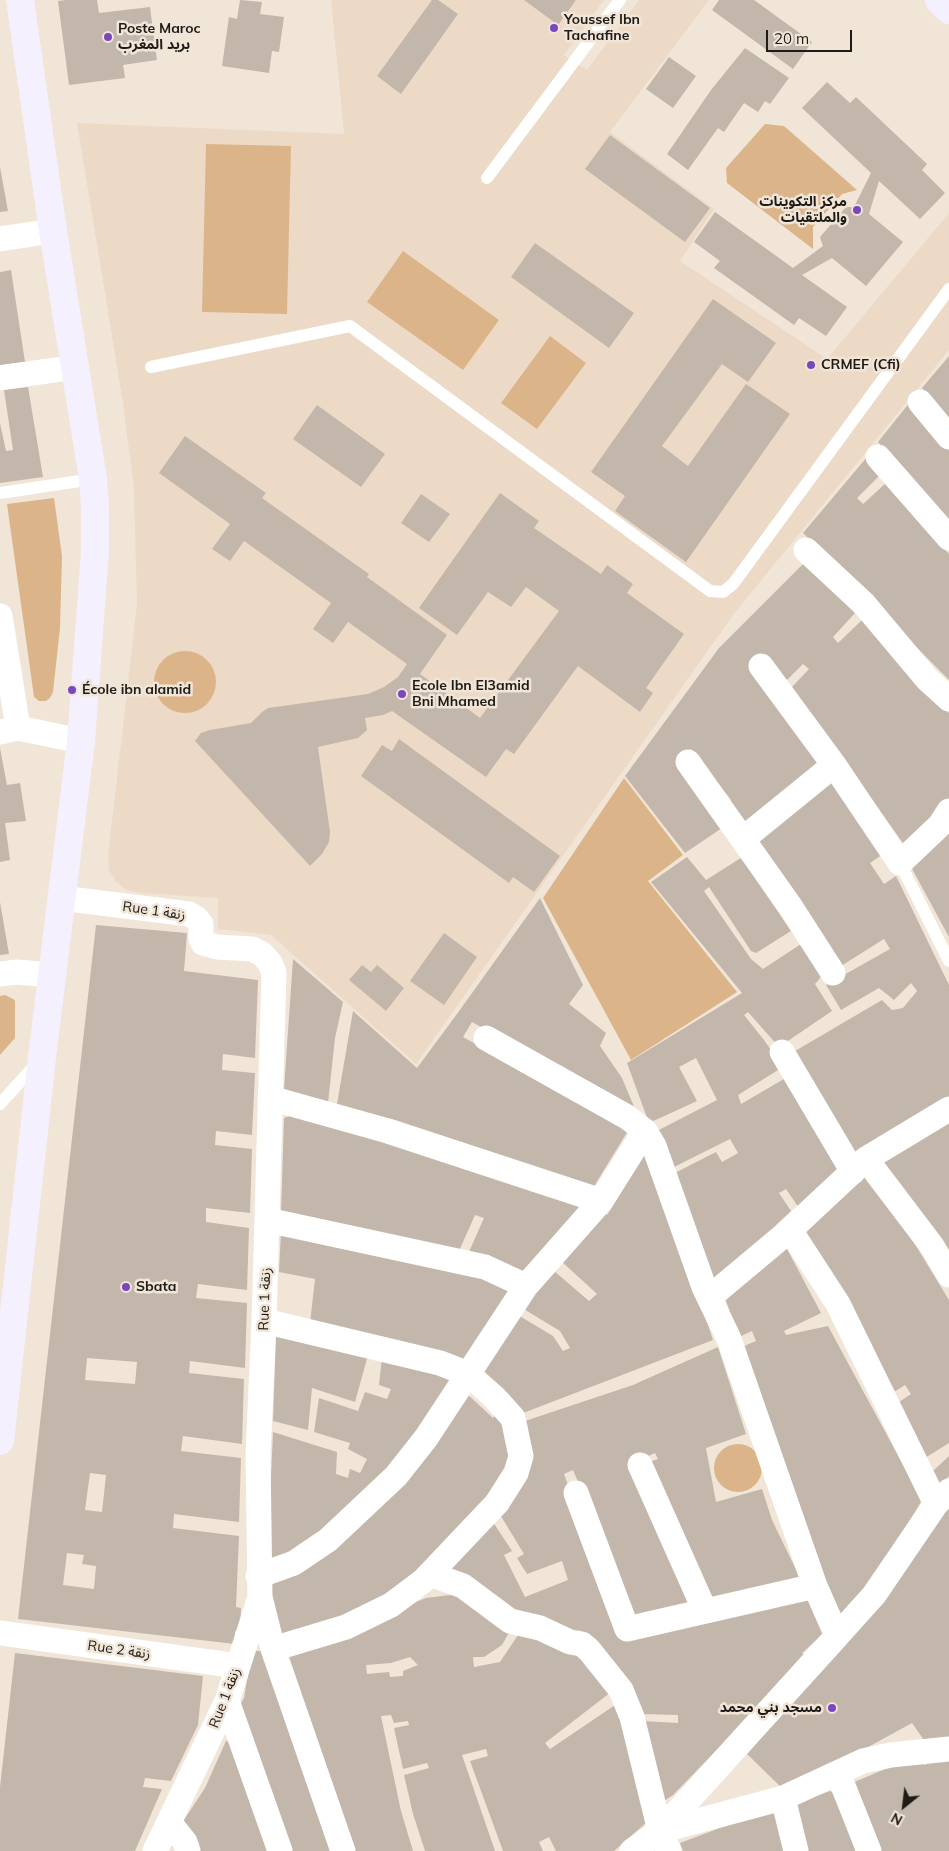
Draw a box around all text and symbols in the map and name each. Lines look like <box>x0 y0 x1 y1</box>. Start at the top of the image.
place label: Youssef Ibn Tachafine <box>564 12 640 44</box>
scale bar <box>769 20 855 52</box>
place label: Poste Maroc بريد المغرب <box>118 21 201 54</box>
marker: Youssef Ibn Tachafine <box>548 22 560 34</box>
text: 20 m <box>774 29 809 48</box>
marker: Poste Maroc بريد المغرب <box>102 31 114 43</box>
place label: مركز التكوينات والملتقيات <box>759 194 847 226</box>
marker: مركز التكوينات والملتقيات <box>851 204 863 216</box>
place label: CRMEF (Cfi) <box>821 357 901 373</box>
marker: CRMEF (Cfi) <box>805 359 817 371</box>
place label: Ecole Ibn El3amid Bni Mhamed <box>412 678 530 710</box>
place label: École ibn alamid <box>82 682 191 698</box>
marker: École ibn alamid <box>66 684 78 696</box>
marker: Ecole Ibn El3amid Bni Mhamed <box>396 688 408 700</box>
street label: Rue 1 زنقة <box>121 898 187 924</box>
street label: Rue 1 زنقة <box>256 1267 274 1331</box>
place label: Sbata <box>136 1279 176 1295</box>
marker: Sbata <box>120 1281 132 1293</box>
street label: Rue 2 زنقة <box>86 1637 152 1663</box>
street label: Rue 1 زنقة <box>206 1665 244 1731</box>
place label: مسجد بني محمد <box>720 1700 822 1716</box>
marker: مسجد بني محمد <box>826 1702 838 1714</box>
north arrow <box>879 1781 929 1831</box>
text: N <box>888 1809 906 1830</box>

